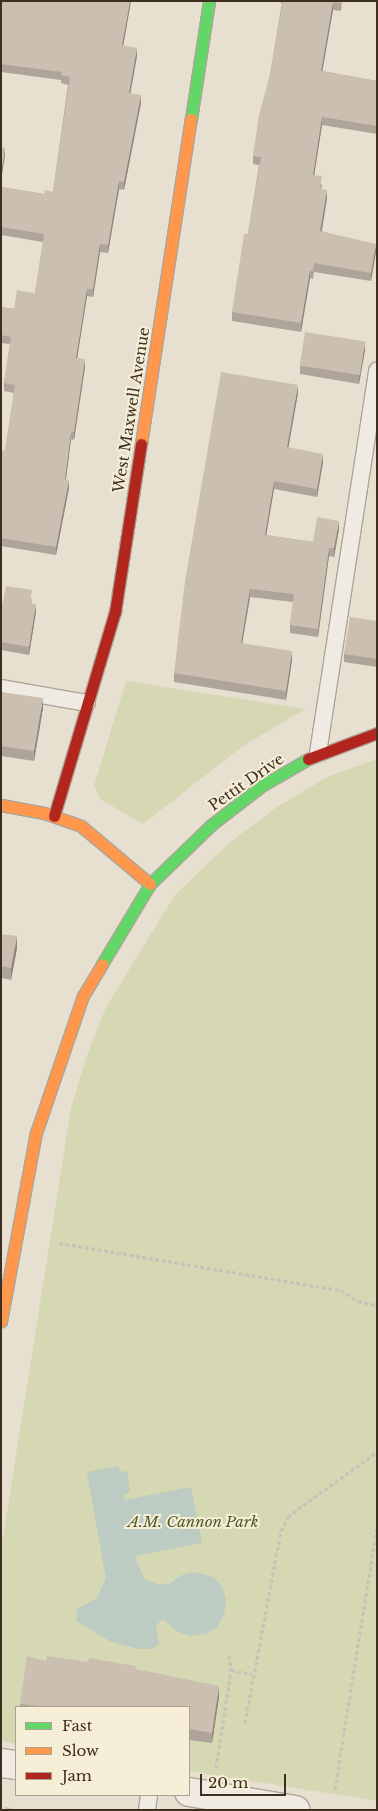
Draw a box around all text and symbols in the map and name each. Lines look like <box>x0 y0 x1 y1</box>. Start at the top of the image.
street label: West Maxwell Avenue <box>109 326 153 494</box>
street label: Pettit Drive <box>205 749 287 815</box>
park label: A.M. Cannon Park <box>127 1513 259 1531</box>
legend <box>15 1706 190 1796</box>
text: Fast <box>62 1716 92 1735</box>
text: Slow <box>62 1741 99 1760</box>
scale bar <box>203 1764 289 1796</box>
text: Jam <box>62 1766 92 1785</box>
text: 20 m <box>208 1773 248 1792</box>

